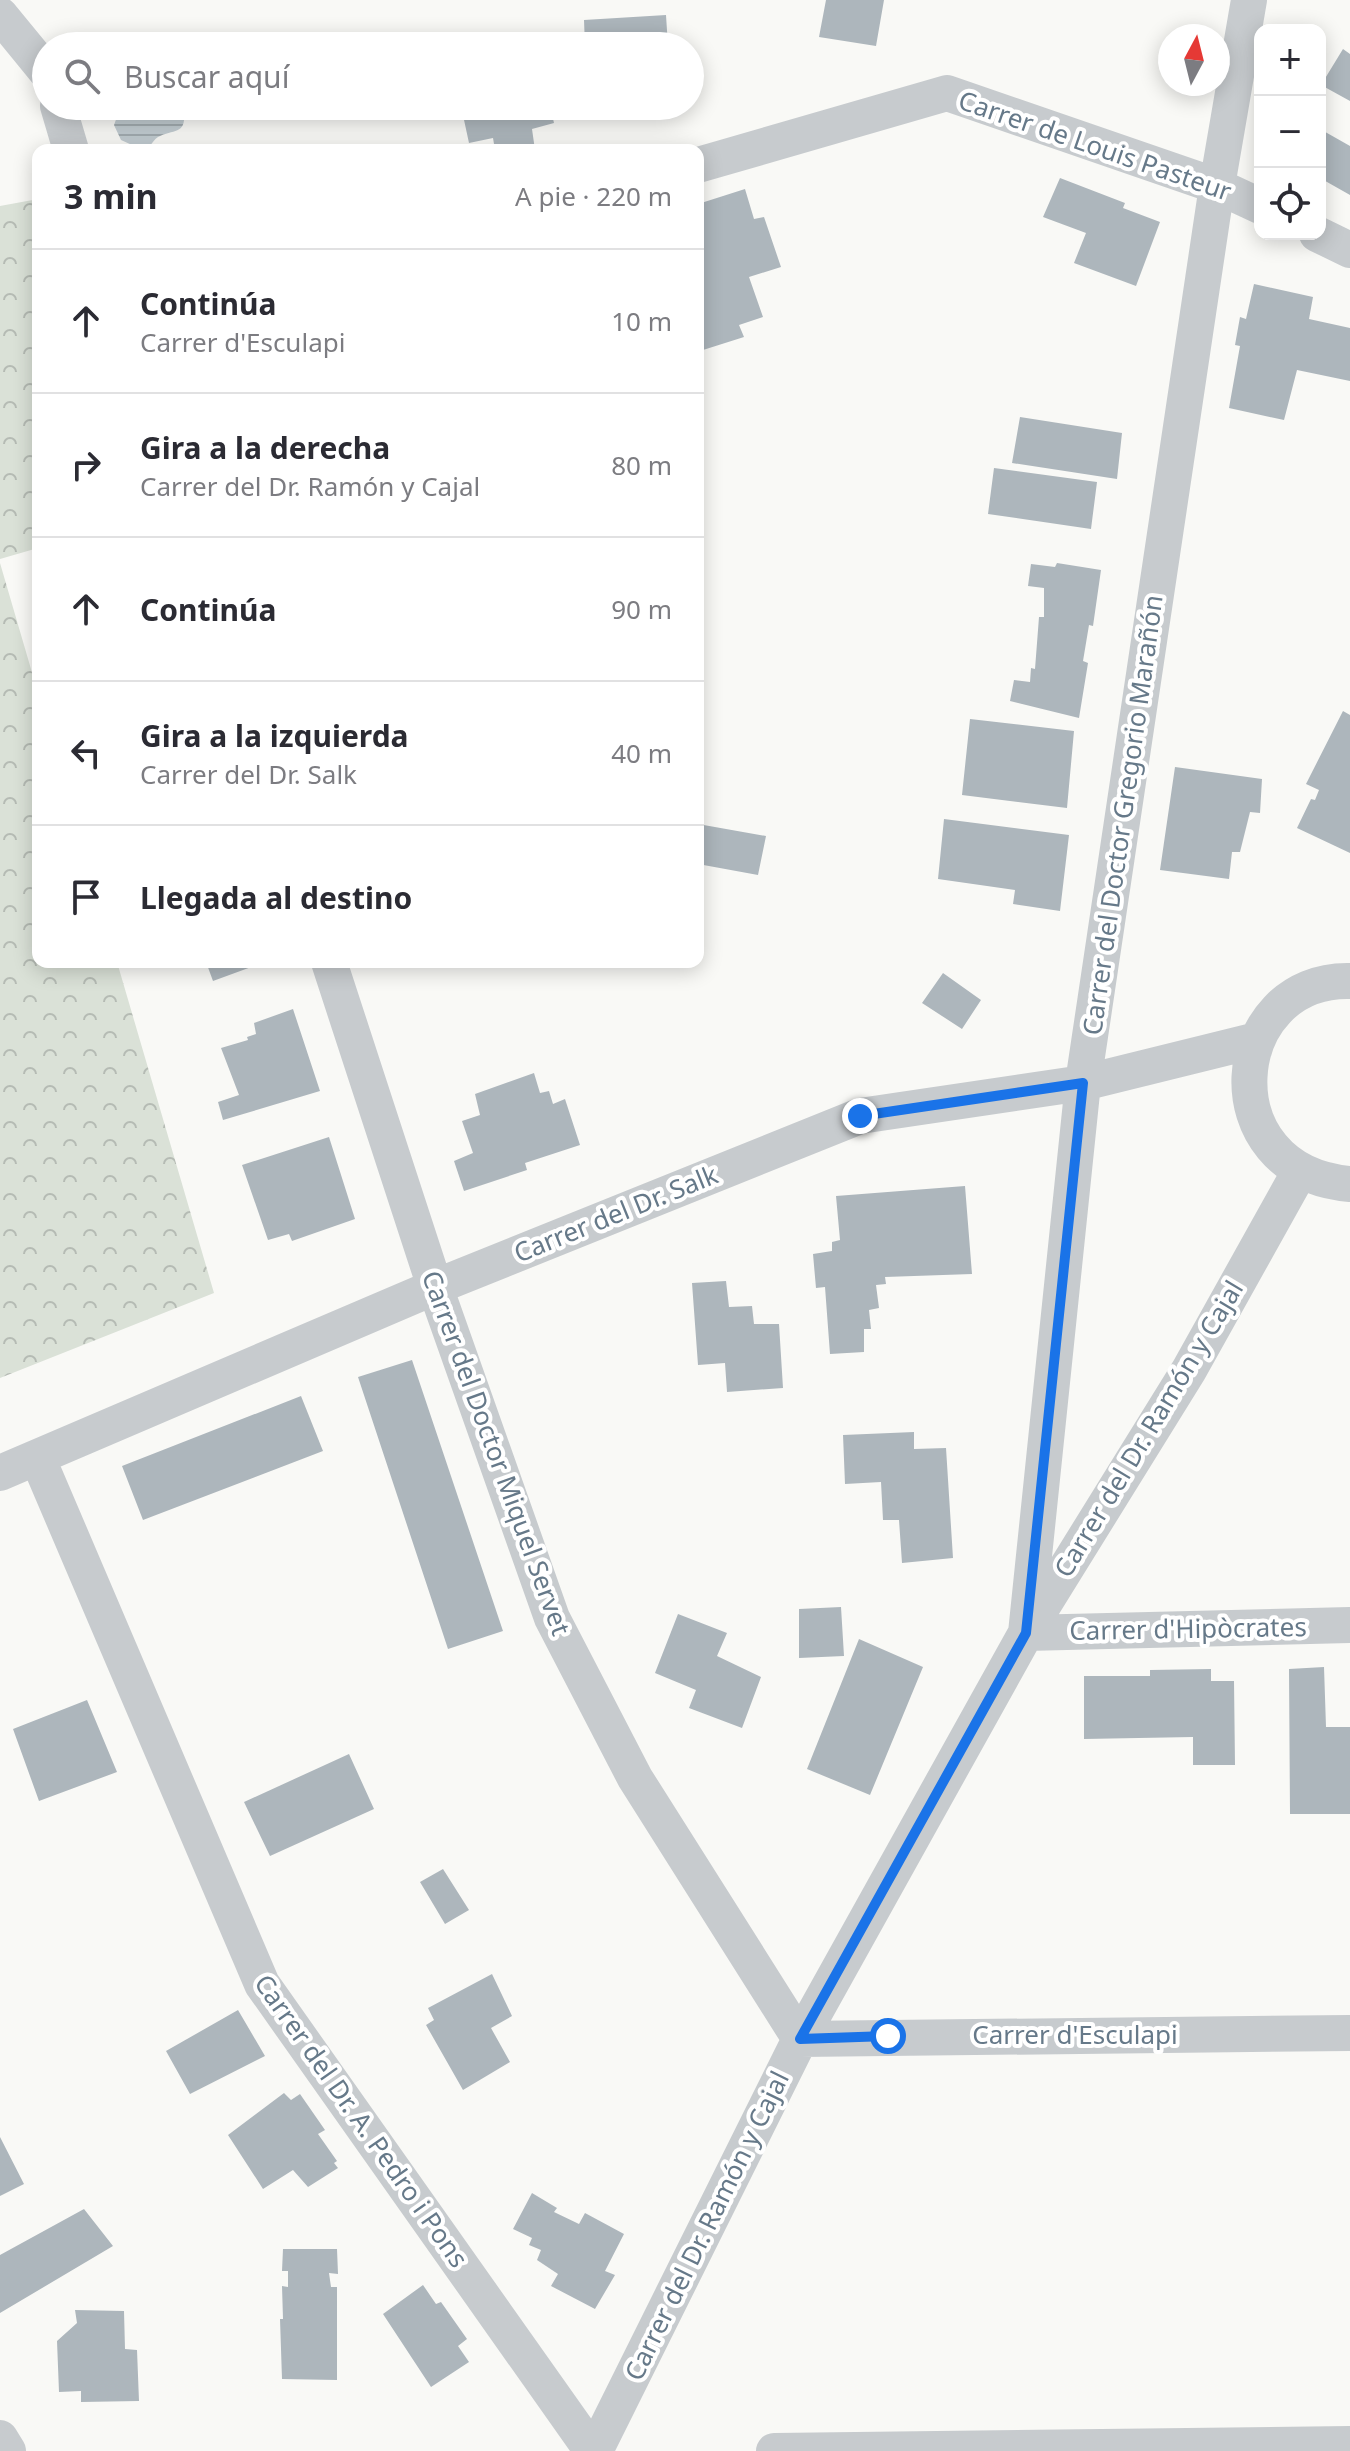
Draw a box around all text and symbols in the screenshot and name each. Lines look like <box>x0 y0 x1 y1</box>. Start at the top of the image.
north arrow <box>1158 24 1230 96</box>
map controls <box>1254 24 1326 240</box>
button: + <box>1254 24 1326 96</box>
search box <box>32 32 704 120</box>
icon: search <box>60 54 104 98</box>
text: Buscar aquí <box>124 56 289 97</box>
street label: Carrer de Louis Pasteur <box>954 81 1237 209</box>
button: − <box>1254 96 1326 168</box>
button: locate <box>1254 168 1326 240</box>
text: 3 min <box>64 173 158 219</box>
text: A pie · 220 m <box>515 178 672 214</box>
text: Continúa <box>140 283 276 324</box>
icon: ahead <box>64 299 108 343</box>
text: 10 m <box>611 303 672 339</box>
text: Carrer d'Esculapi <box>140 324 345 360</box>
text: Gira a la derecha <box>140 427 390 468</box>
icon: right <box>64 443 108 487</box>
text: 80 m <box>611 447 672 483</box>
text: Carrer del Dr. Ramón y Cajal <box>140 468 480 504</box>
icon: ahead <box>64 587 108 631</box>
text: Continúa <box>140 589 276 630</box>
text: 90 m <box>611 591 672 627</box>
street label: Carrer del Doctor Gregorio Marañón <box>1073 592 1171 1037</box>
text: Gira a la izquierda <box>140 715 409 756</box>
icon: left <box>64 731 108 775</box>
text: 40 m <box>611 735 672 771</box>
text: Carrer del Dr. Salk <box>140 756 357 792</box>
icon: arrive <box>64 875 108 919</box>
text: Llegada al destino <box>140 877 412 918</box>
route end <box>842 1098 878 1134</box>
street label: Carrer del Dr. Salk <box>508 1156 723 1270</box>
street label: Carrer del Doctor Miquel Servet <box>414 1265 580 1640</box>
street label: Carrer del Dr. Ramón y Cajal <box>1045 1273 1251 1584</box>
street label: Carrer d'Hipòcrates <box>1069 1608 1307 1648</box>
street label: Carrer del Dr. A. Pedro i Pons <box>247 1967 477 2274</box>
street label: Carrer d'Esculapi <box>972 2016 1178 2052</box>
route start <box>870 2018 906 2054</box>
street label: Carrer del Dr. Ramón y Cajal <box>615 2065 797 2386</box>

